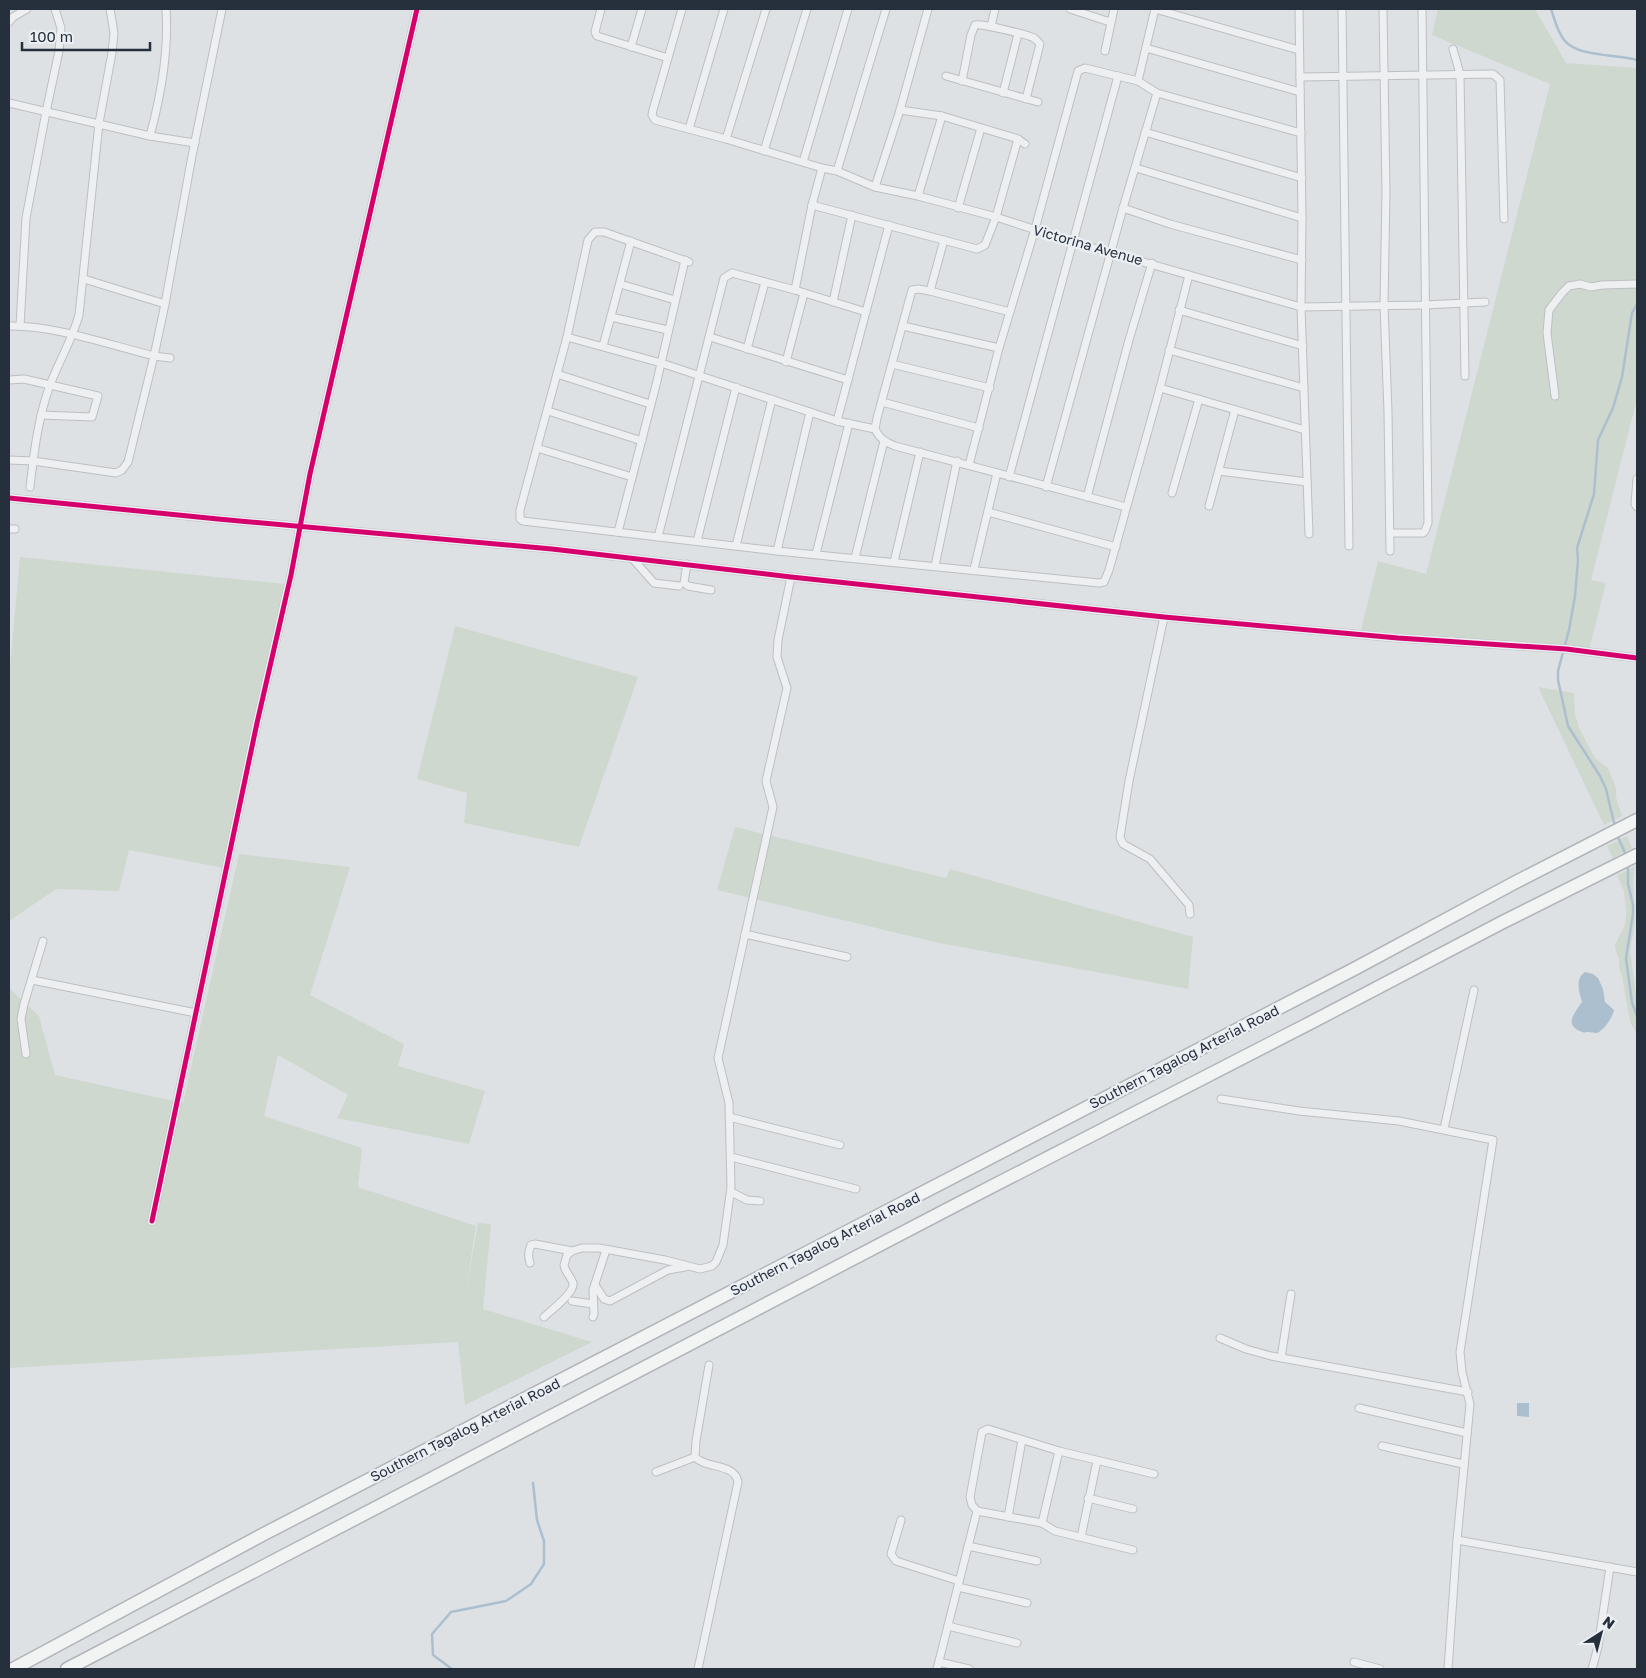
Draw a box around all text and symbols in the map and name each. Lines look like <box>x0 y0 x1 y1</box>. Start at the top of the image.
scale bar <box>22 20 150 52</box>
text: 100 m <box>30 27 73 45</box>
street label: Victorina Avenue <box>1031 221 1145 268</box>
street label: Southern Tagalog Arterial Road <box>1086 1001 1281 1112</box>
street label: Southern Tagalog Arterial Road <box>727 1188 922 1299</box>
street label: Southern Tagalog Arterial Road <box>367 1374 562 1485</box>
north arrow <box>1576 1608 1626 1658</box>
text: N <box>1600 1612 1618 1632</box>

